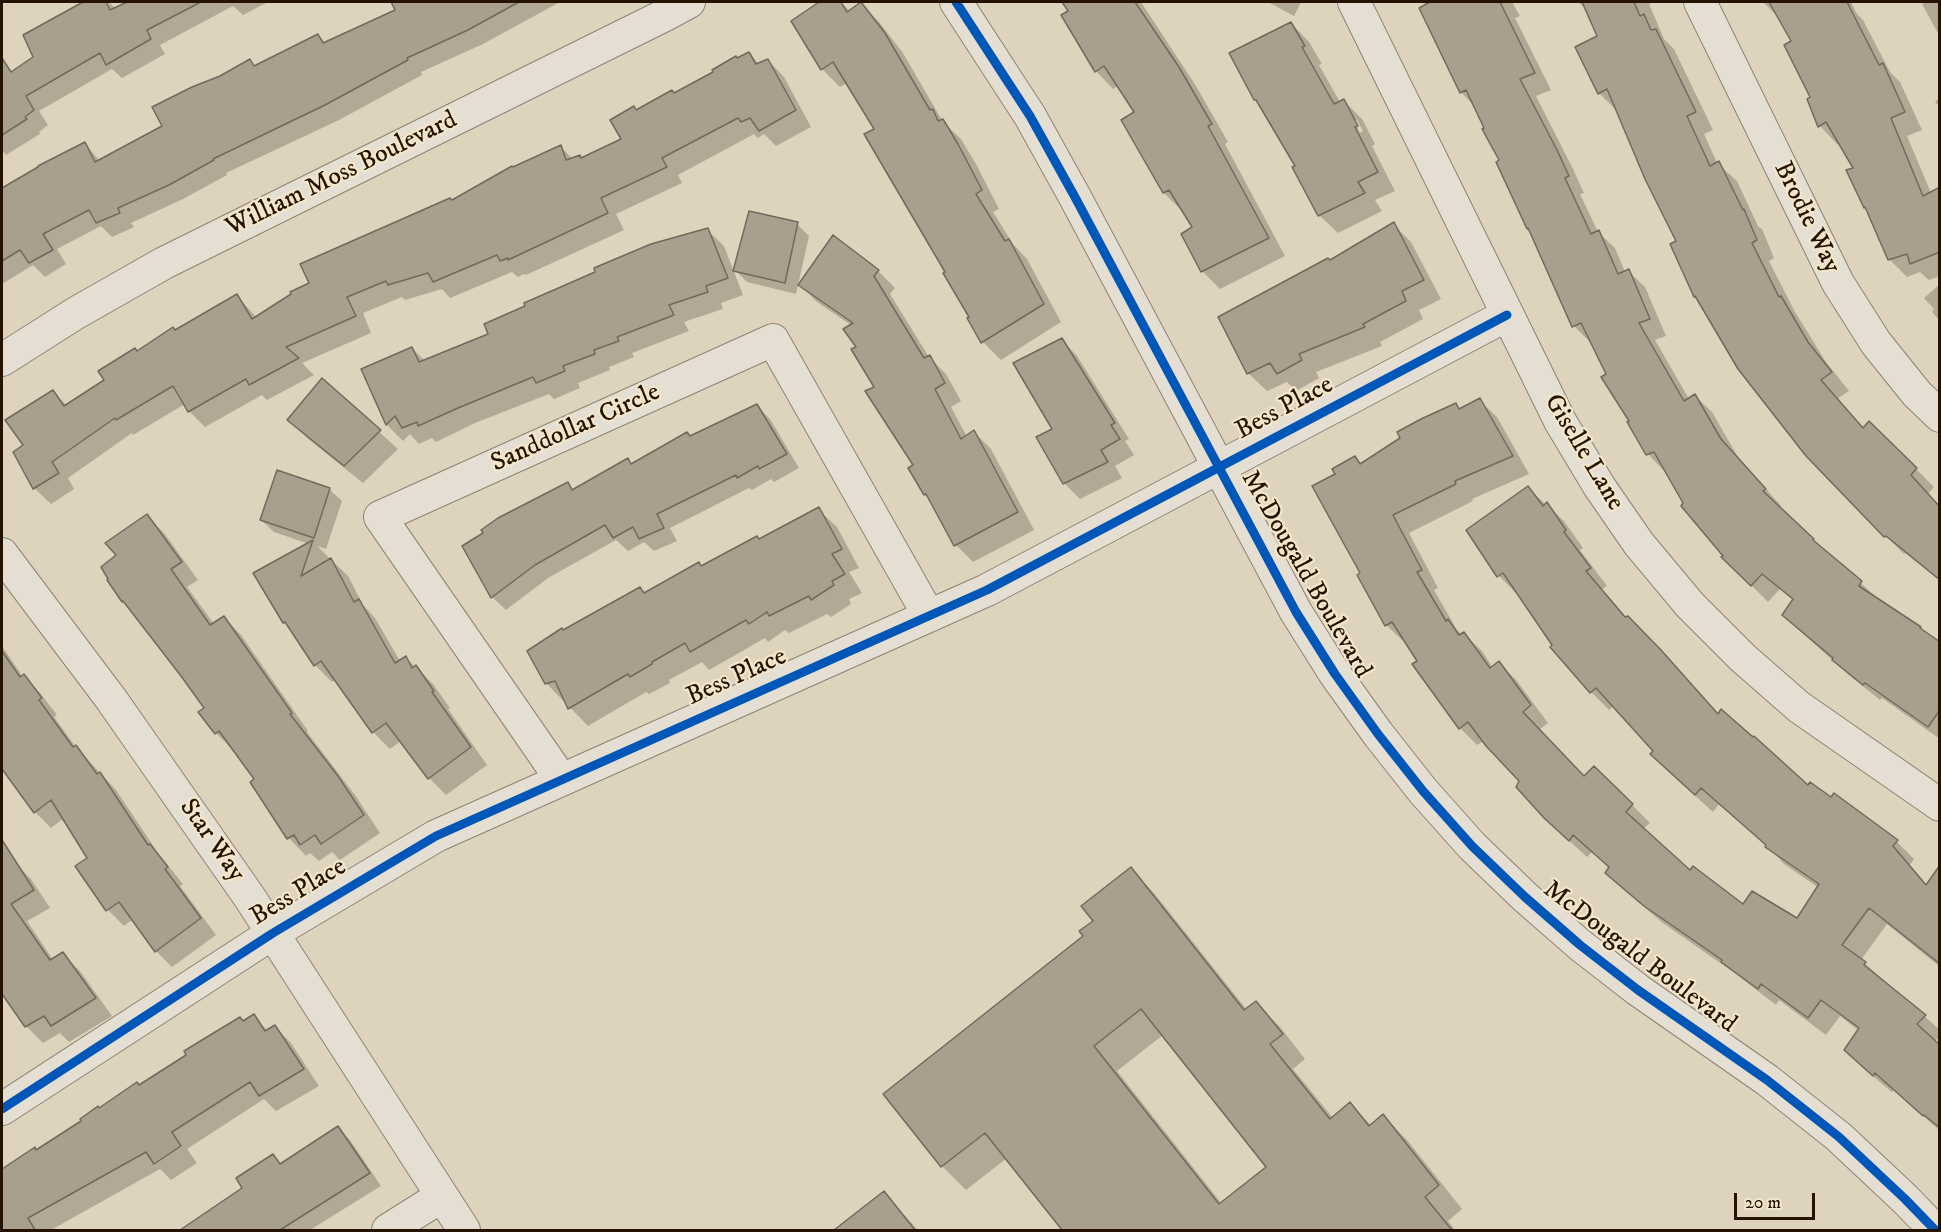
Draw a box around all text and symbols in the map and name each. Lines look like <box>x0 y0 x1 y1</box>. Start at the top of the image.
street label: William Moss Boulevard <box>221 105 463 245</box>
street label: Brodie Way <box>1766 157 1846 279</box>
street label: Bess Place <box>1231 370 1339 448</box>
street label: Sanddollar Circle <box>487 378 665 480</box>
street label: Giselle Lane <box>1536 389 1630 517</box>
street label: McDougald Boulevard <box>1233 466 1377 684</box>
street label: Bess Place <box>682 642 792 714</box>
street label: Star Way <box>171 794 251 888</box>
street label: Bess Place <box>246 852 352 934</box>
street label: McDougald Boulevard <box>1536 875 1742 1041</box>
scale bar <box>1737 1181 1818 1219</box>
text: 20 m <box>1745 1192 1781 1214</box>

